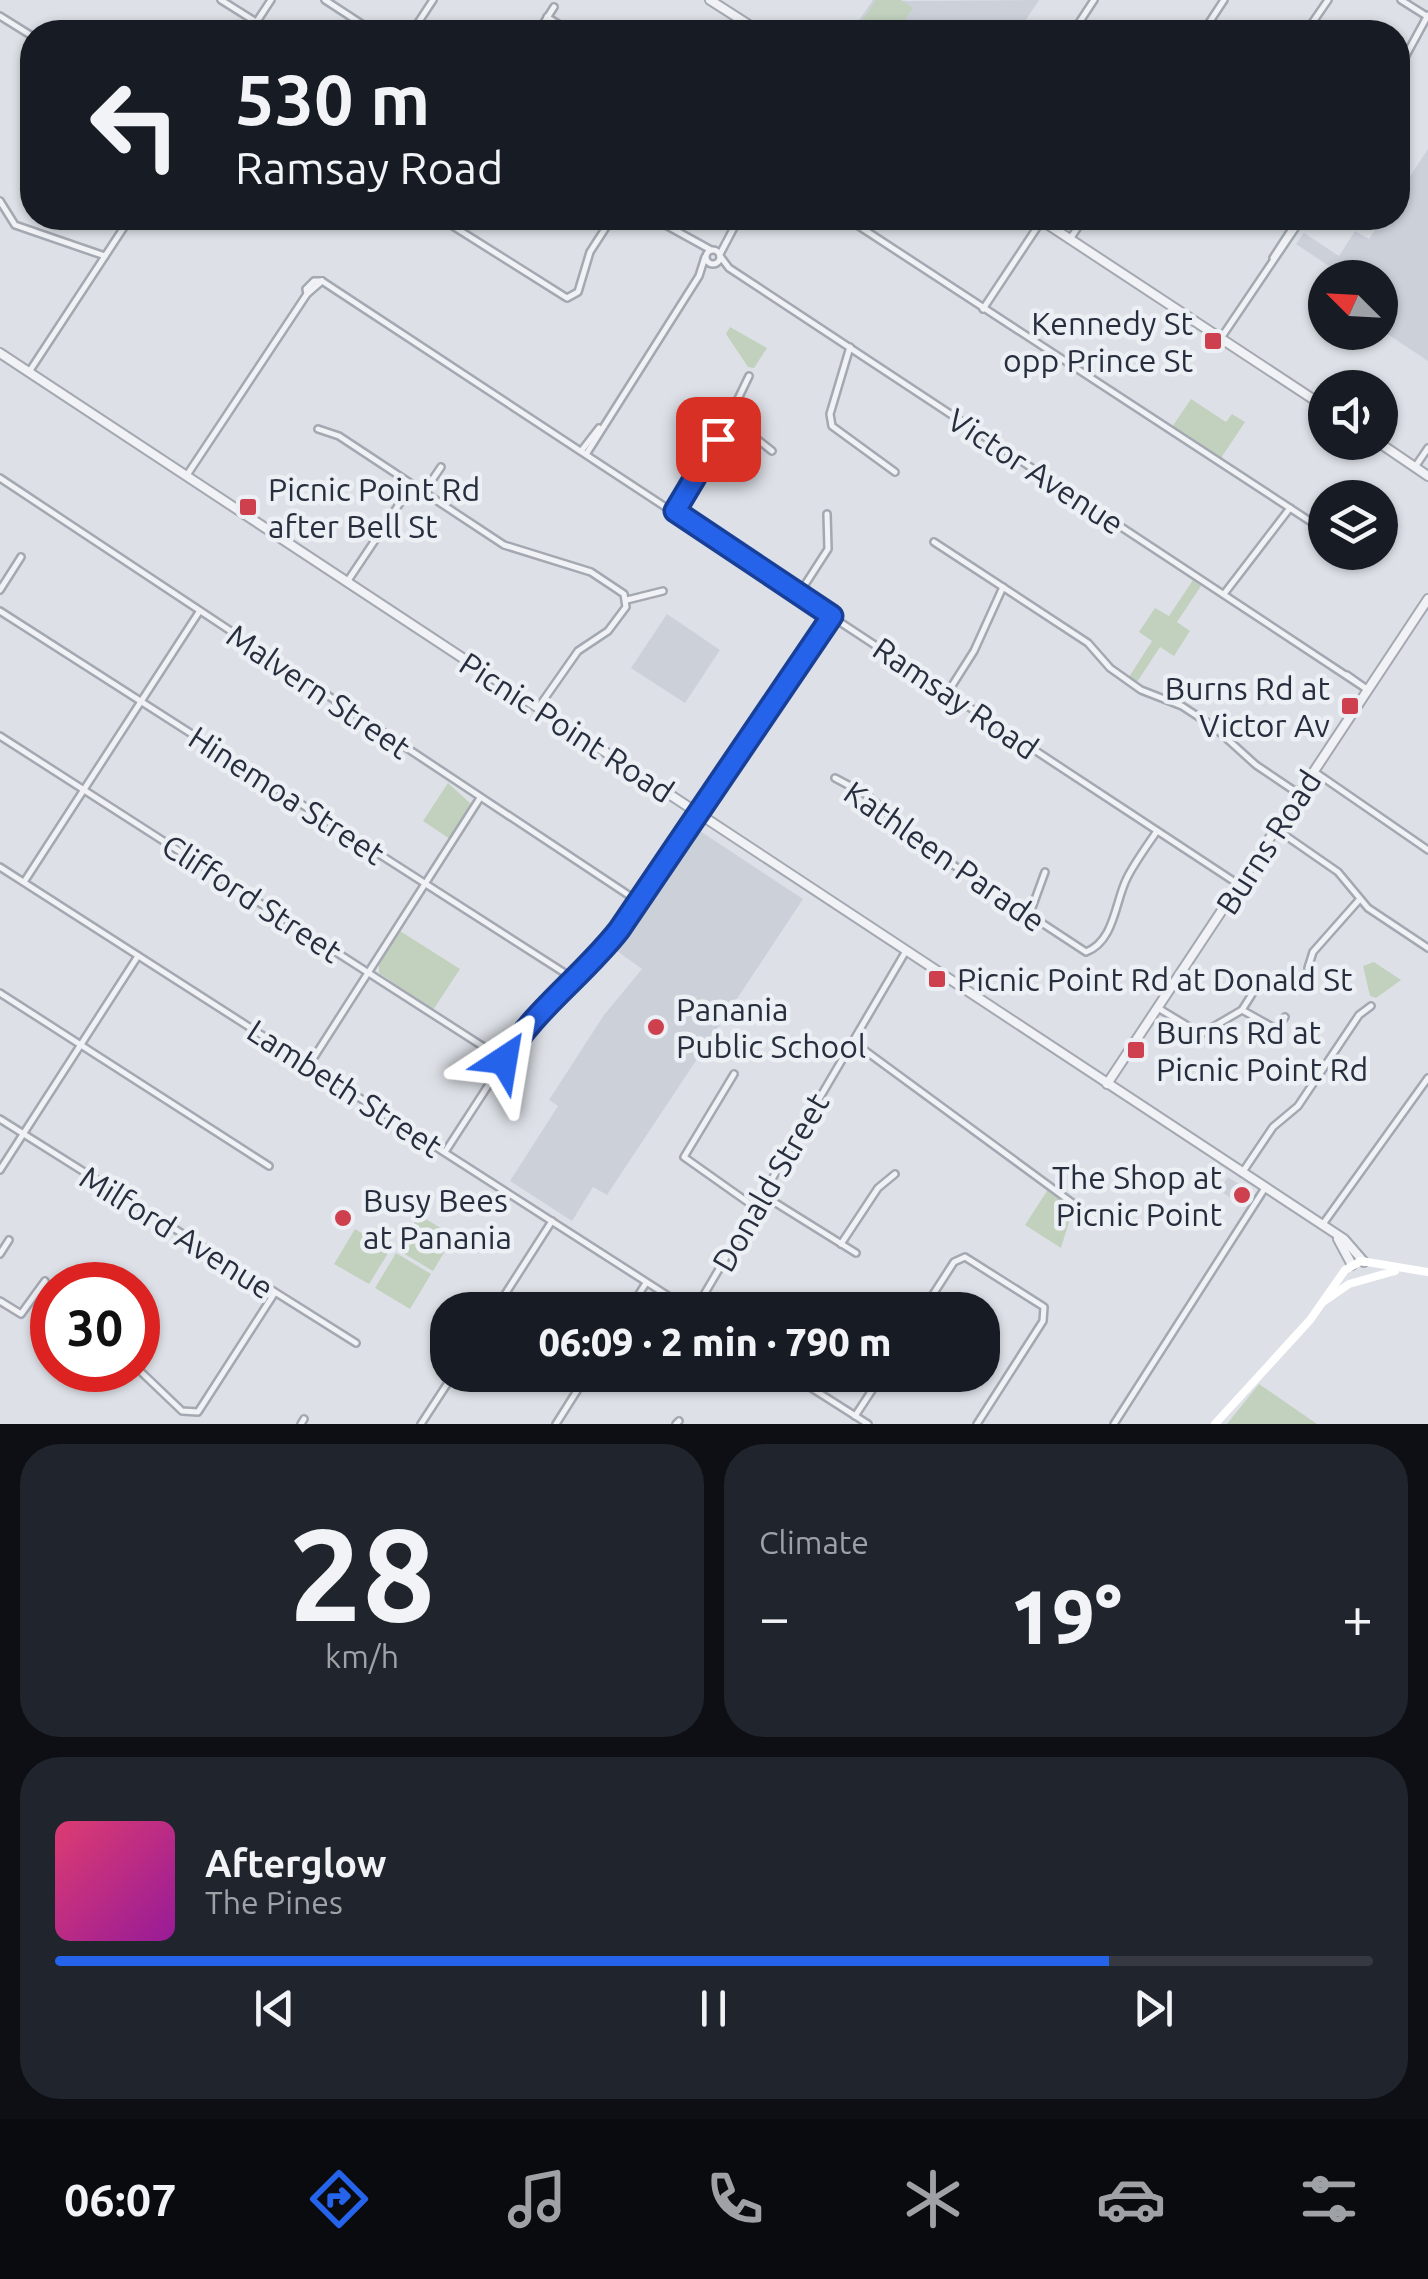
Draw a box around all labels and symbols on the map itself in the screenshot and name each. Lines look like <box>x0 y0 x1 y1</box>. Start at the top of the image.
north arrow <box>1308 260 1398 350</box>
place label: Kennedy St opp Prince St <box>1003 305 1193 378</box>
marker: Kennedy St opp Prince St <box>1202 330 1224 352</box>
pin <box>676 397 761 482</box>
street label: Victor Avenue <box>941 401 1131 541</box>
place label: Picnic Point Rd after Bell St <box>268 471 480 544</box>
marker: Picnic Point Rd after Bell St <box>237 496 259 518</box>
street label: Malvern Street <box>221 617 418 766</box>
street label: Ramsay Road <box>867 630 1045 766</box>
street label: Picnic Point Road <box>454 645 680 809</box>
place label: Burns Rd at Victor Av <box>1165 670 1330 743</box>
marker: Burns Rd at Victor Av <box>1339 695 1361 717</box>
street label: Hinemoa Street <box>183 719 392 872</box>
street label: Burns Road <box>1208 763 1328 921</box>
street label: Kathleen Parade <box>838 773 1052 939</box>
street label: Clifford Street <box>156 827 349 970</box>
place label: Picnic Point Rd at Donald St <box>957 961 1353 997</box>
marker: Picnic Point Rd at Donald St <box>926 968 948 990</box>
place label: Panania Public School <box>676 991 866 1064</box>
position arrow <box>452 1008 556 1112</box>
street label: Lambeth Street <box>241 1012 449 1164</box>
place label: Burns Rd at Picnic Point Rd <box>1156 1014 1368 1087</box>
marker: Panania Public School <box>645 1016 667 1038</box>
marker: Burns Rd at Picnic Point Rd <box>1125 1039 1147 1061</box>
street label: Donald Street <box>704 1086 836 1278</box>
street label: Milford Avenue <box>74 1158 280 1306</box>
place label: The Shop at Picnic Point <box>1052 1159 1222 1232</box>
place label: Busy Bees at Panania <box>363 1182 512 1255</box>
marker: The Shop at Picnic Point <box>1231 1184 1253 1206</box>
marker: Busy Bees at Panania <box>332 1207 354 1229</box>
speed limit sign: 30 <box>30 1262 160 1392</box>

